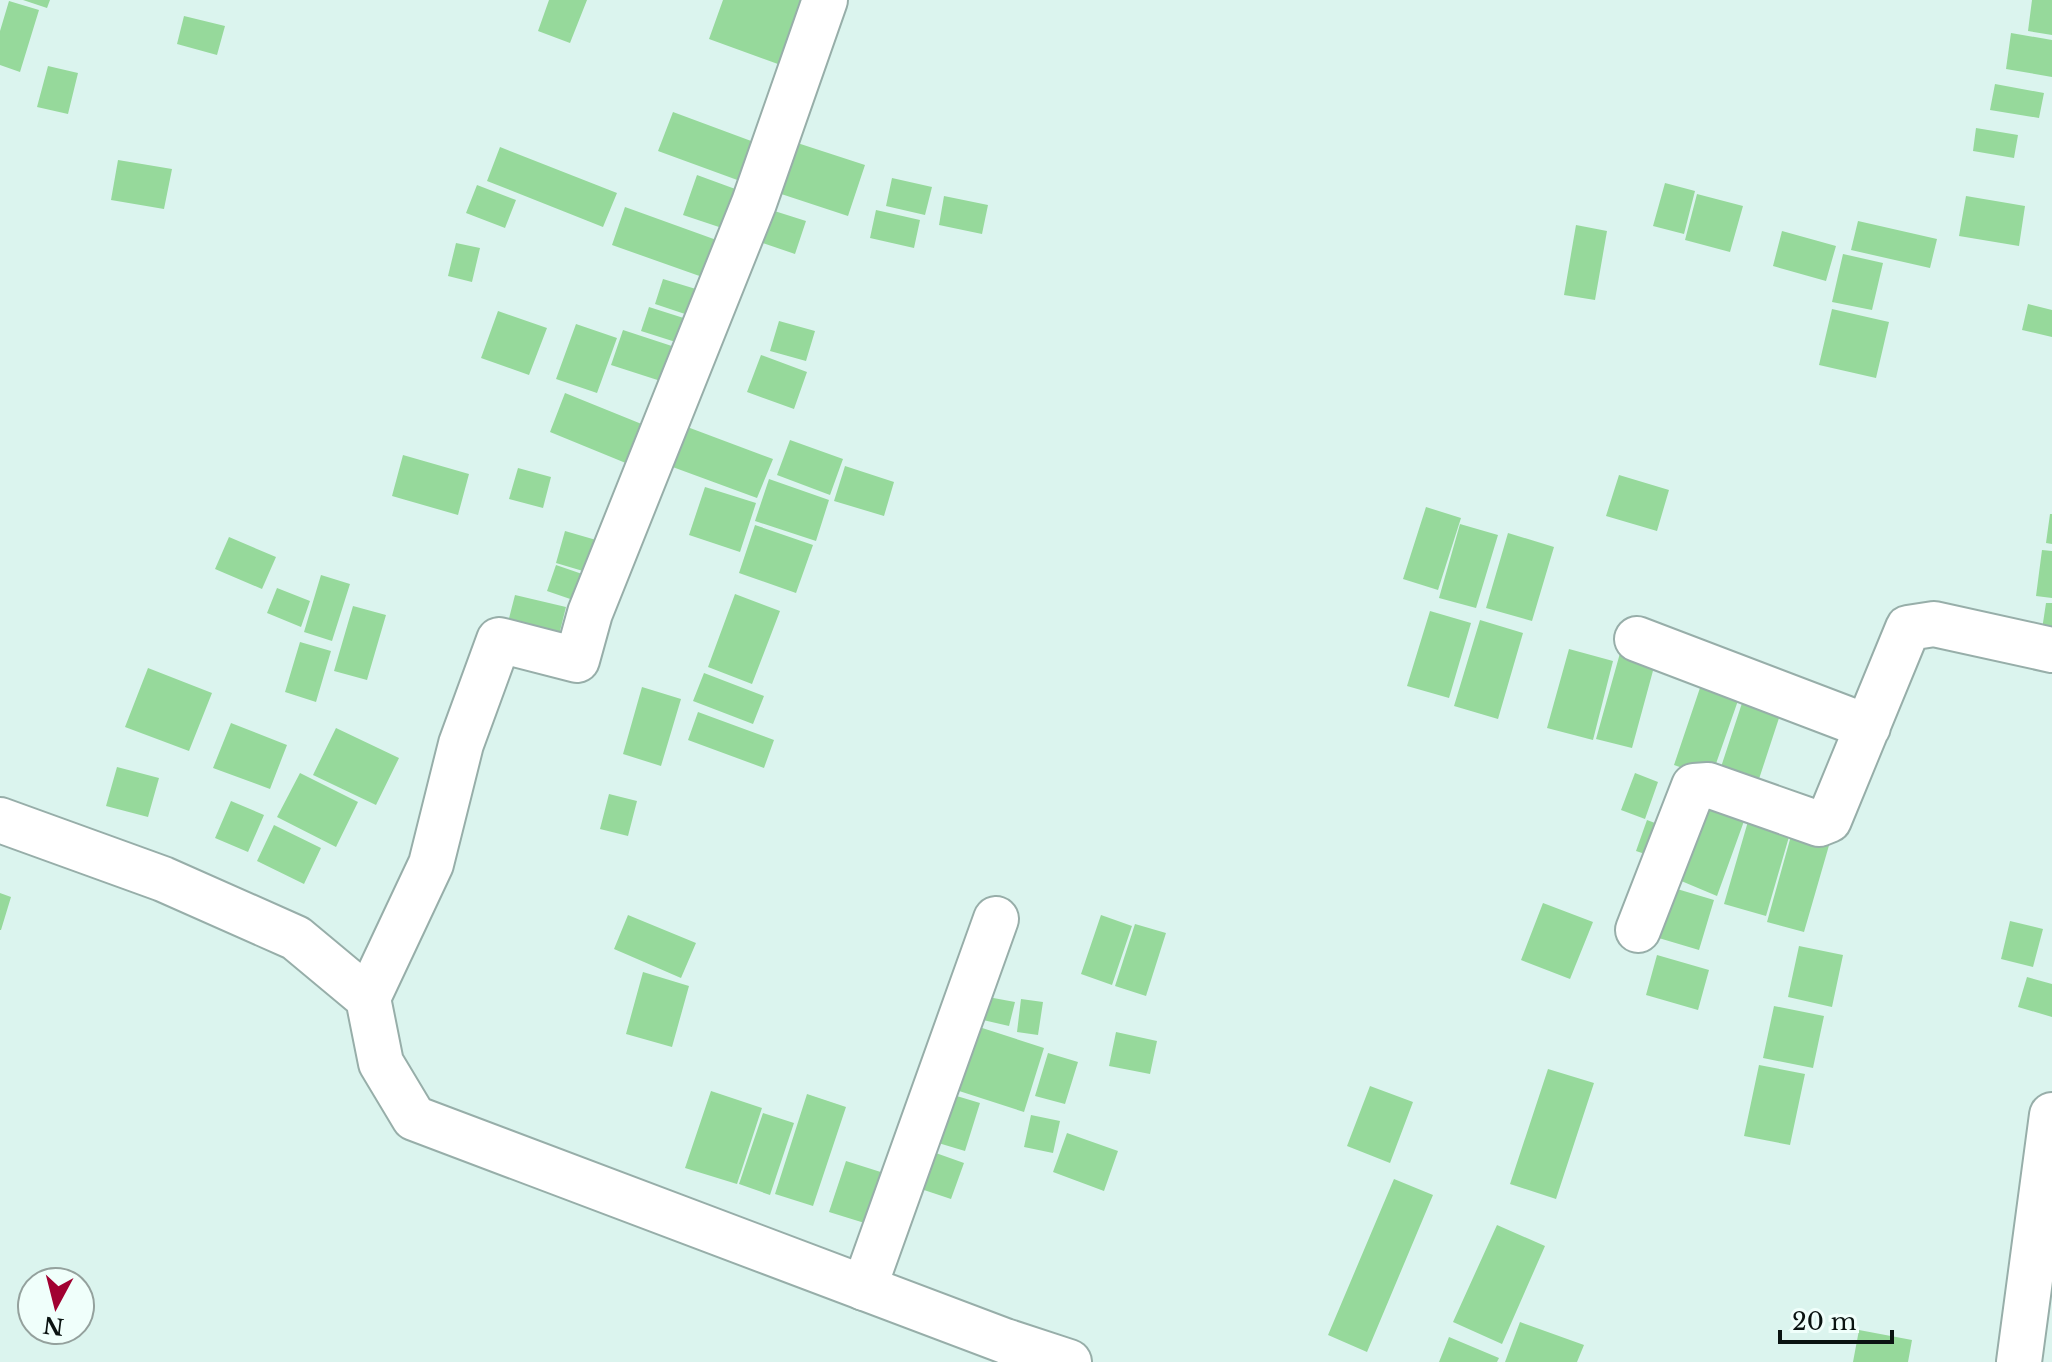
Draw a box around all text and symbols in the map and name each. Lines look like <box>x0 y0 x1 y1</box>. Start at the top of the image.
north arrow <box>16 1266 96 1346</box>
scale bar <box>1780 1294 1892 1344</box>
text: 20 m <box>1792 1307 1857 1336</box>
text: N <box>41 1311 66 1340</box>

